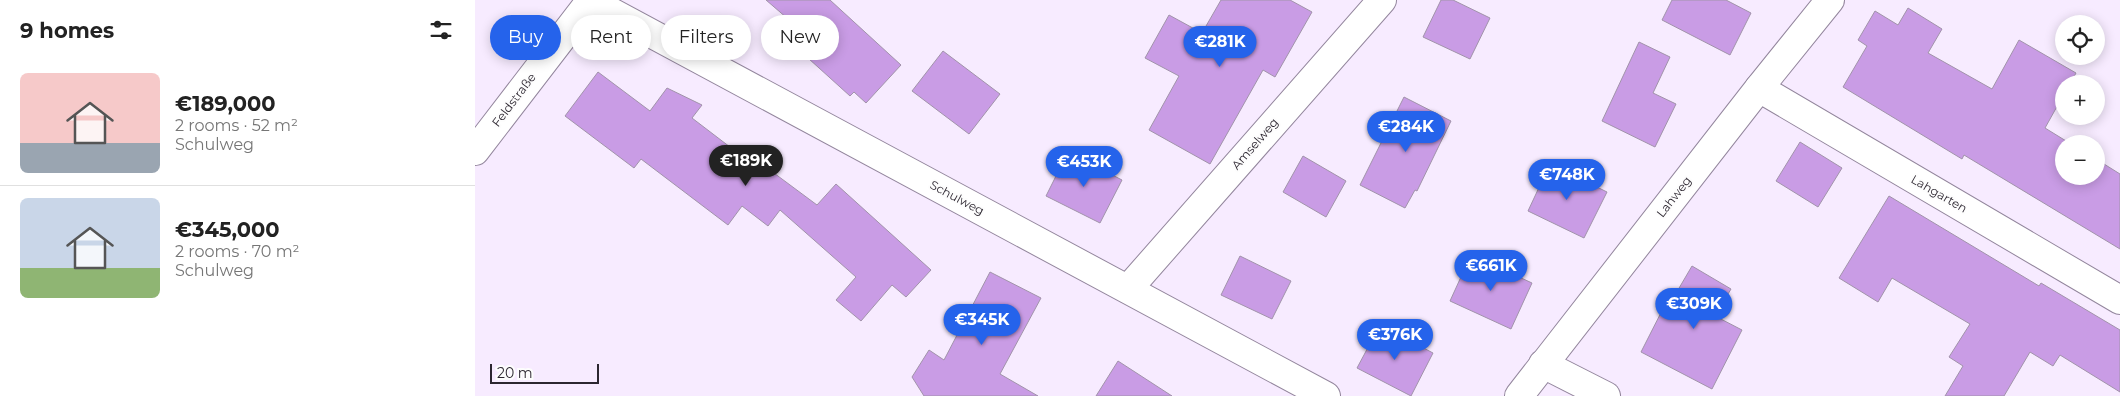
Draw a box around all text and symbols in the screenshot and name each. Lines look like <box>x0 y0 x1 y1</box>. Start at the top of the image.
chip: Buy <box>490 15 561 60</box>
chip: Rent <box>571 15 651 60</box>
chip: Filters <box>661 15 751 60</box>
chip: New <box>761 15 839 60</box>
map controls <box>2055 15 2105 185</box>
button: locate <box>2055 15 2105 65</box>
icon: filters <box>427 16 455 44</box>
text: 9 homes <box>20 18 114 43</box>
pin: €281K <box>1185 26 1255 68</box>
text: €281K <box>1194 32 1246 51</box>
street label: Feldstraße <box>489 70 539 130</box>
button: + <box>2055 75 2105 125</box>
text: €189,000 <box>175 91 275 116</box>
icon: home <box>60 93 120 153</box>
pin: €284K <box>1371 110 1441 153</box>
street label: Amselweg <box>1228 115 1281 173</box>
text: 2 rooms · 52 m² <box>175 116 298 135</box>
text: €284K <box>1378 117 1434 136</box>
text: Schulweg <box>175 135 254 154</box>
button: − <box>2055 135 2105 185</box>
pin: €189K <box>711 144 781 187</box>
pin: €453K <box>1049 146 1119 188</box>
text: €189K <box>720 151 772 170</box>
text: €453K <box>1057 152 1111 171</box>
pin: €748K <box>1532 158 1602 201</box>
text: €748K <box>1539 165 1595 184</box>
street label: Lahgarten <box>1908 171 1970 216</box>
street label: Lahweg <box>1653 173 1694 220</box>
street label: Schulweg <box>928 177 987 218</box>
text: €345,000 <box>175 217 279 242</box>
icon: home <box>60 218 120 278</box>
text: 2 rooms · 70 m² <box>175 242 300 261</box>
pin: €661K <box>1456 250 1526 292</box>
text: €661K <box>1465 256 1517 275</box>
text: Schulweg <box>175 261 254 280</box>
pin: €309K <box>1659 288 1729 330</box>
text: €309K <box>1666 294 1722 313</box>
pin: €345K <box>947 304 1017 346</box>
text: €345K <box>955 310 1009 329</box>
pin: €376K <box>1360 318 1430 361</box>
text: €376K <box>1368 325 1422 344</box>
scale bar <box>490 361 599 384</box>
text: 20 m <box>497 364 533 382</box>

